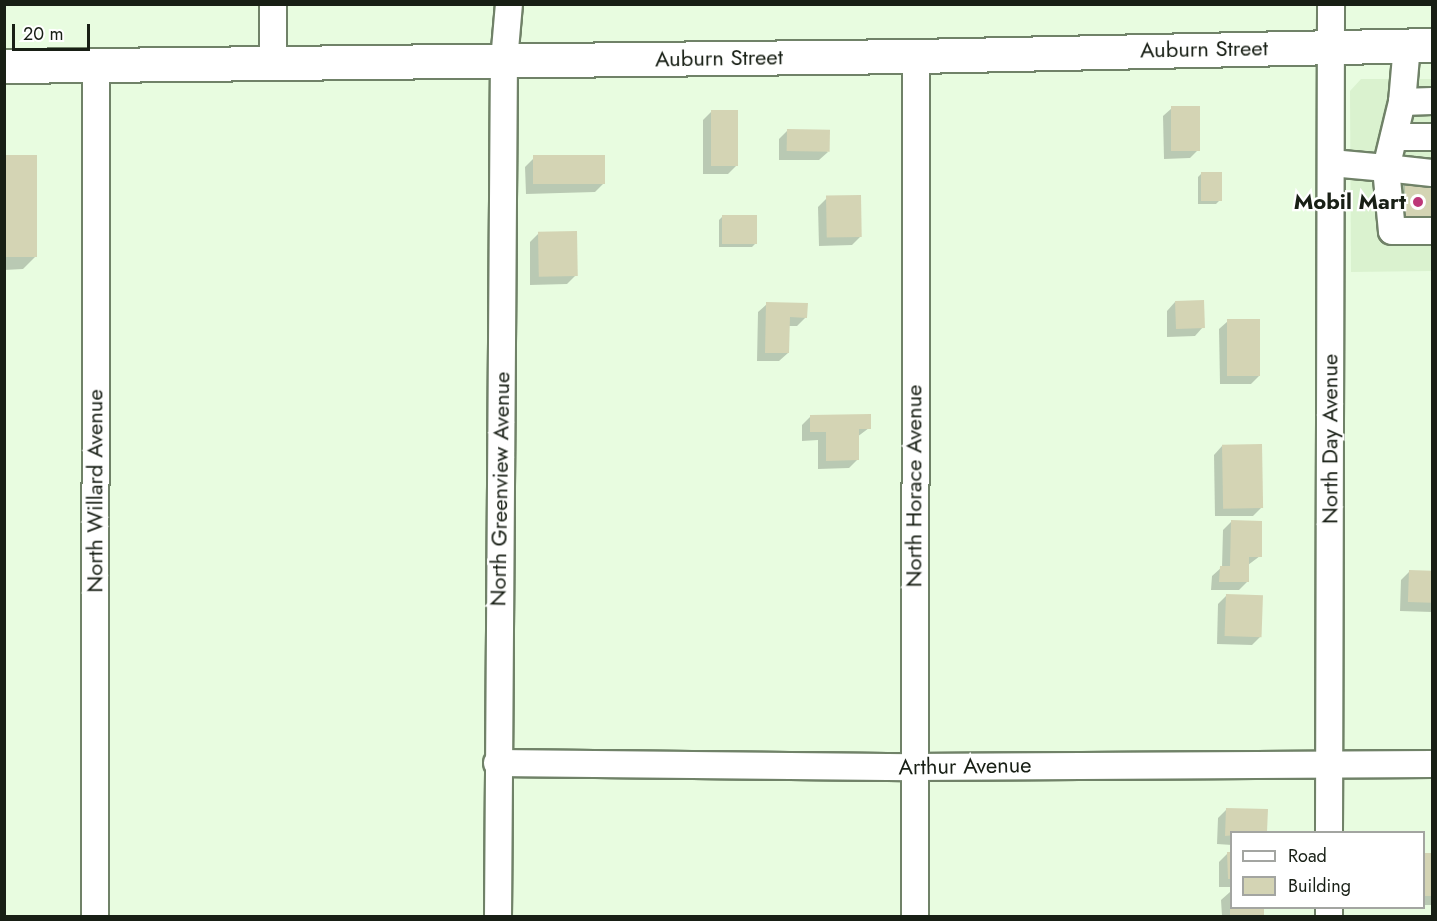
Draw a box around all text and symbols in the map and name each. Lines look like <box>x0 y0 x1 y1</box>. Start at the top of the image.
scale bar <box>15 12 93 50</box>
text: 20 m <box>23 21 63 47</box>
street label: Auburn Street <box>1140 35 1268 63</box>
street label: Auburn Street <box>655 44 783 72</box>
place label: Mobil Mart <box>1294 189 1406 215</box>
marker: Mobil Mart <box>1411 195 1425 209</box>
street label: North Day Avenue <box>1317 354 1343 524</box>
street label: North Greenview Avenue <box>485 371 515 607</box>
street label: North Horace Avenue <box>901 385 927 587</box>
street label: North Willard Avenue <box>82 389 108 593</box>
street label: Arthur Avenue <box>898 752 1032 780</box>
legend <box>1230 831 1425 909</box>
text: Road <box>1288 843 1327 869</box>
text: Building <box>1288 873 1351 899</box>

